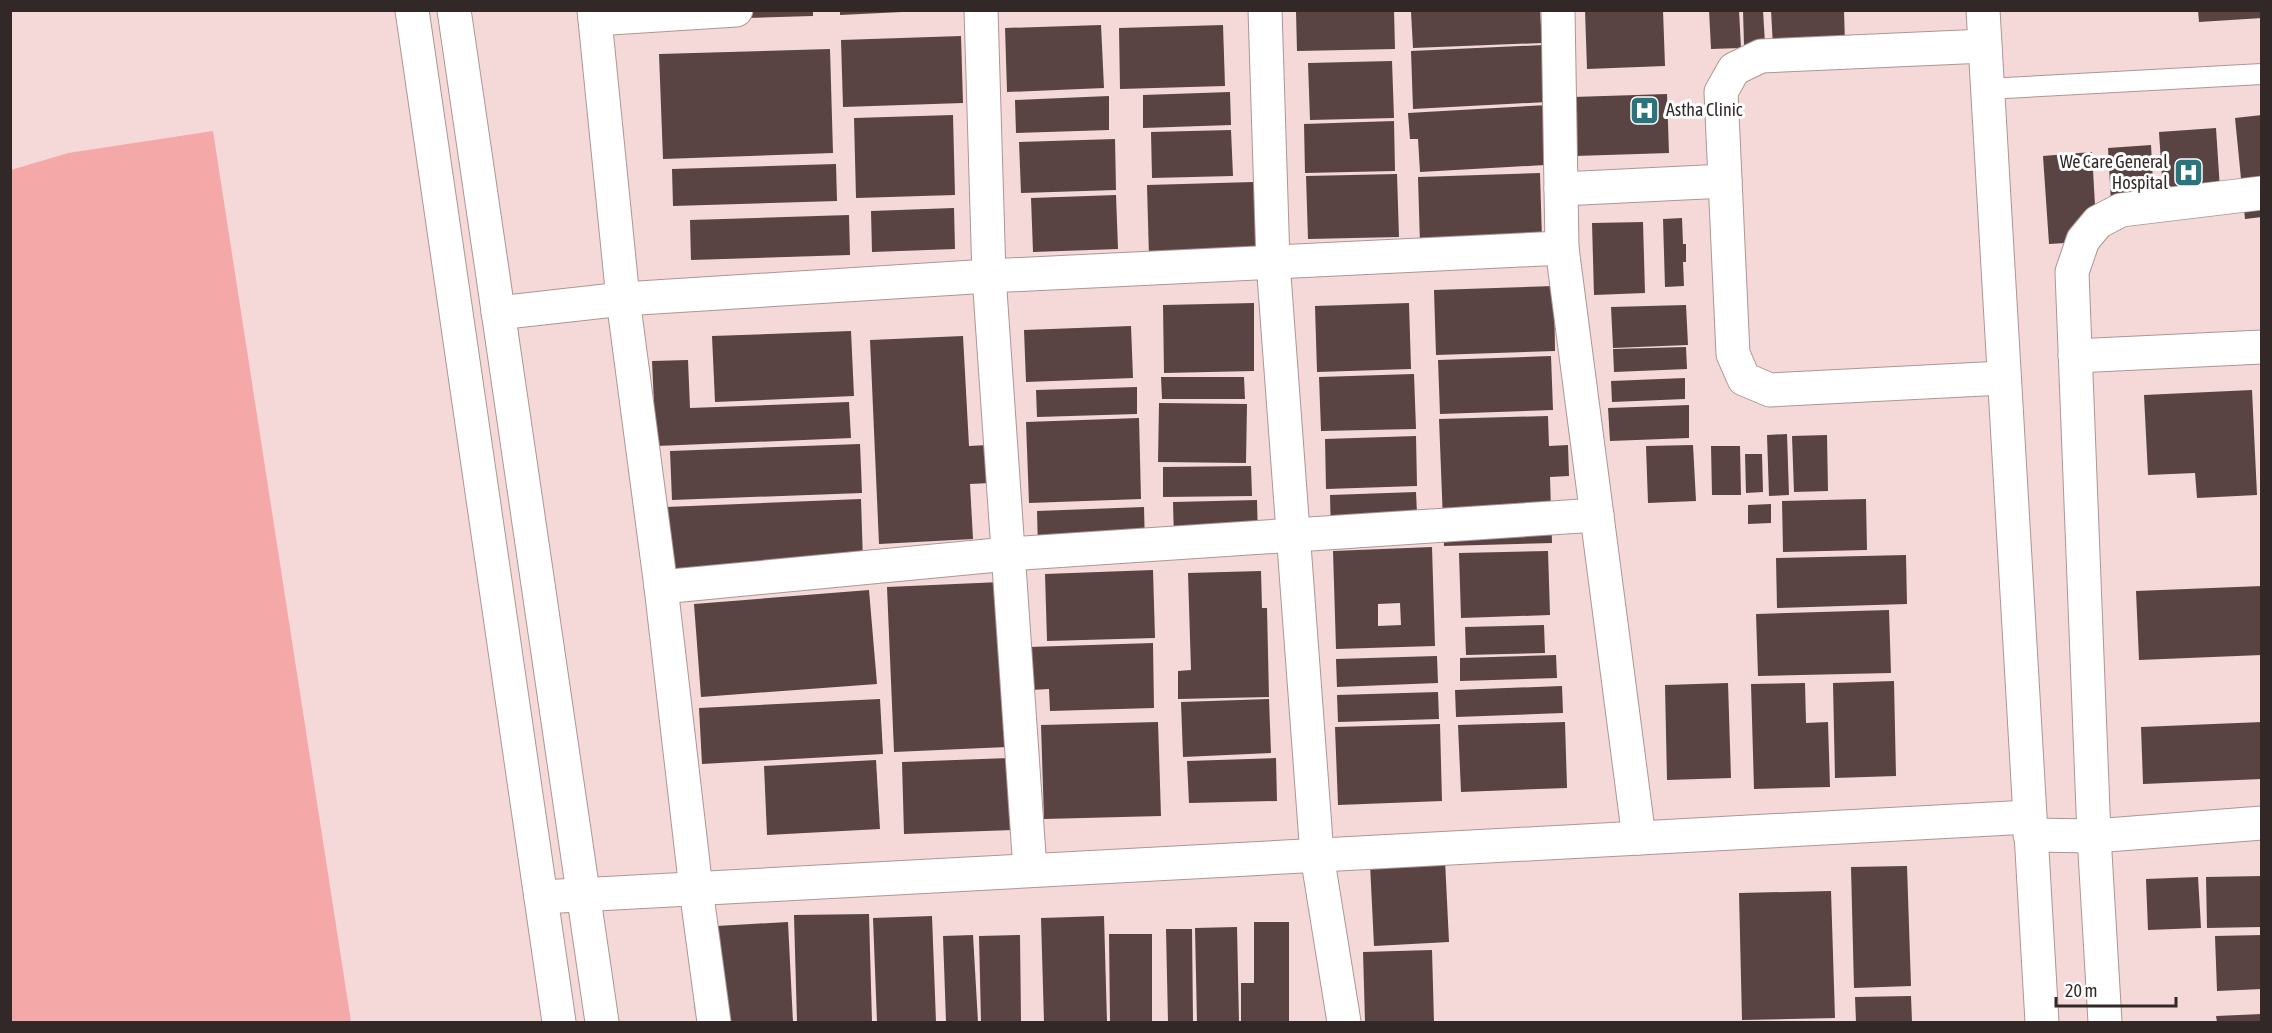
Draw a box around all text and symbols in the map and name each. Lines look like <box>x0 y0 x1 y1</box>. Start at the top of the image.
hospital icon: Astha Clinic <box>1629 94 1661 126</box>
place label: Astha Clinic <box>1666 99 1743 120</box>
place label: We Care General Hospital <box>2060 151 2168 193</box>
hospital icon: We Care General Hospital <box>2173 156 2205 188</box>
scale bar <box>2056 970 2176 1008</box>
text: 20 m <box>2065 980 2097 1001</box>

